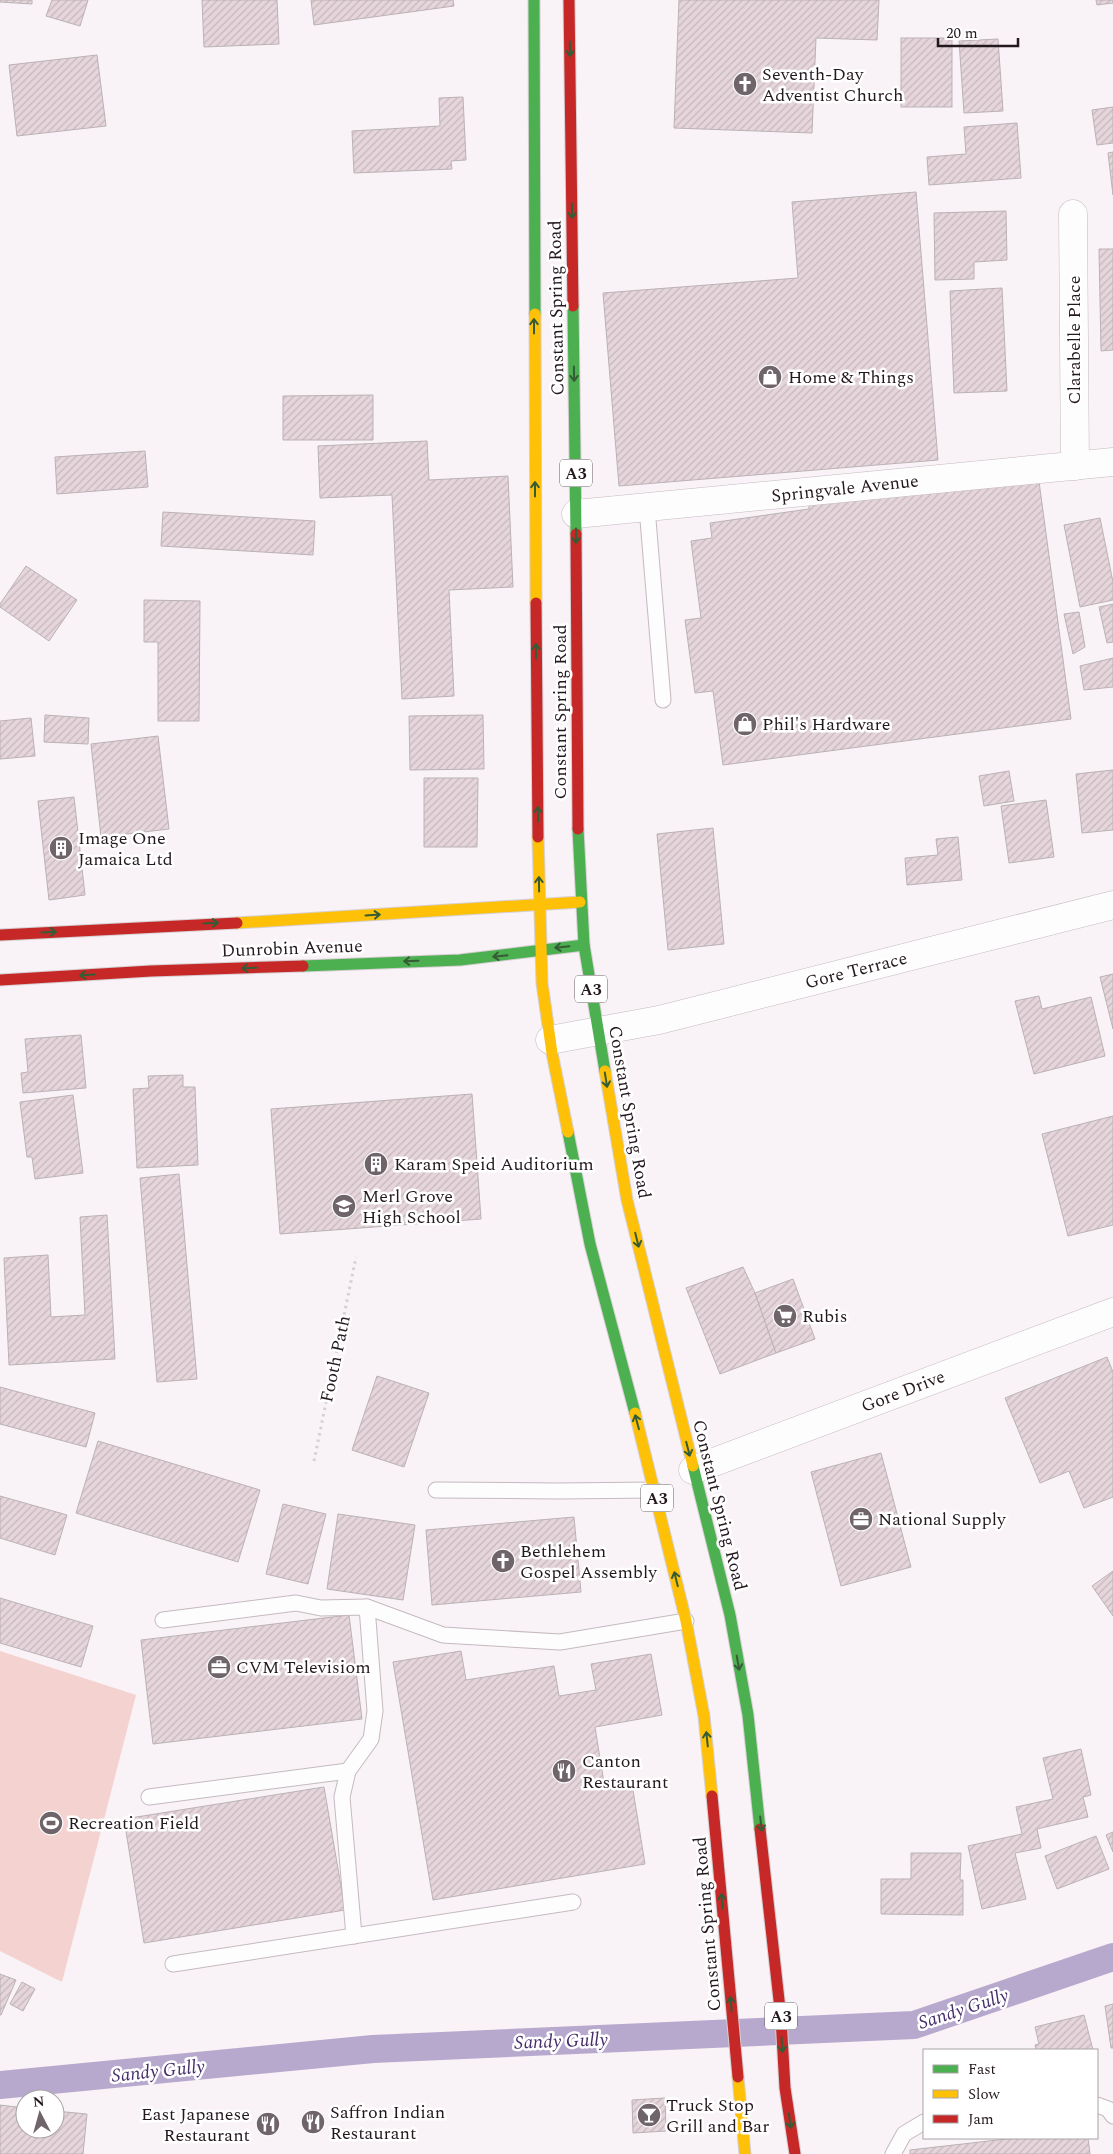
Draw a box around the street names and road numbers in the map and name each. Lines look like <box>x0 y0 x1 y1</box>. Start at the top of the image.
street label: Constant Spring Road <box>541 220 572 396</box>
street label: Clarabelle Place <box>1061 276 1088 404</box>
road number: A3 <box>560 459 592 486</box>
street label: Springvale Avenue <box>770 467 920 510</box>
street label: Constant Spring Road <box>547 624 574 800</box>
street label: Dunrobin Avenue <box>221 933 363 964</box>
street label: Gore Terrace <box>802 945 910 996</box>
road number: A3 <box>575 976 607 1002</box>
street label: Constant Spring Road <box>601 1023 658 1201</box>
street label: Footh Path <box>313 1313 358 1405</box>
street label: Gore Drive <box>857 1363 949 1420</box>
street label: Constant Spring Road <box>685 1417 754 1593</box>
road number: A3 <box>641 1485 673 1512</box>
street label: Constant Spring Road <box>686 1836 729 2012</box>
road number: A3 <box>765 2002 797 2030</box>

